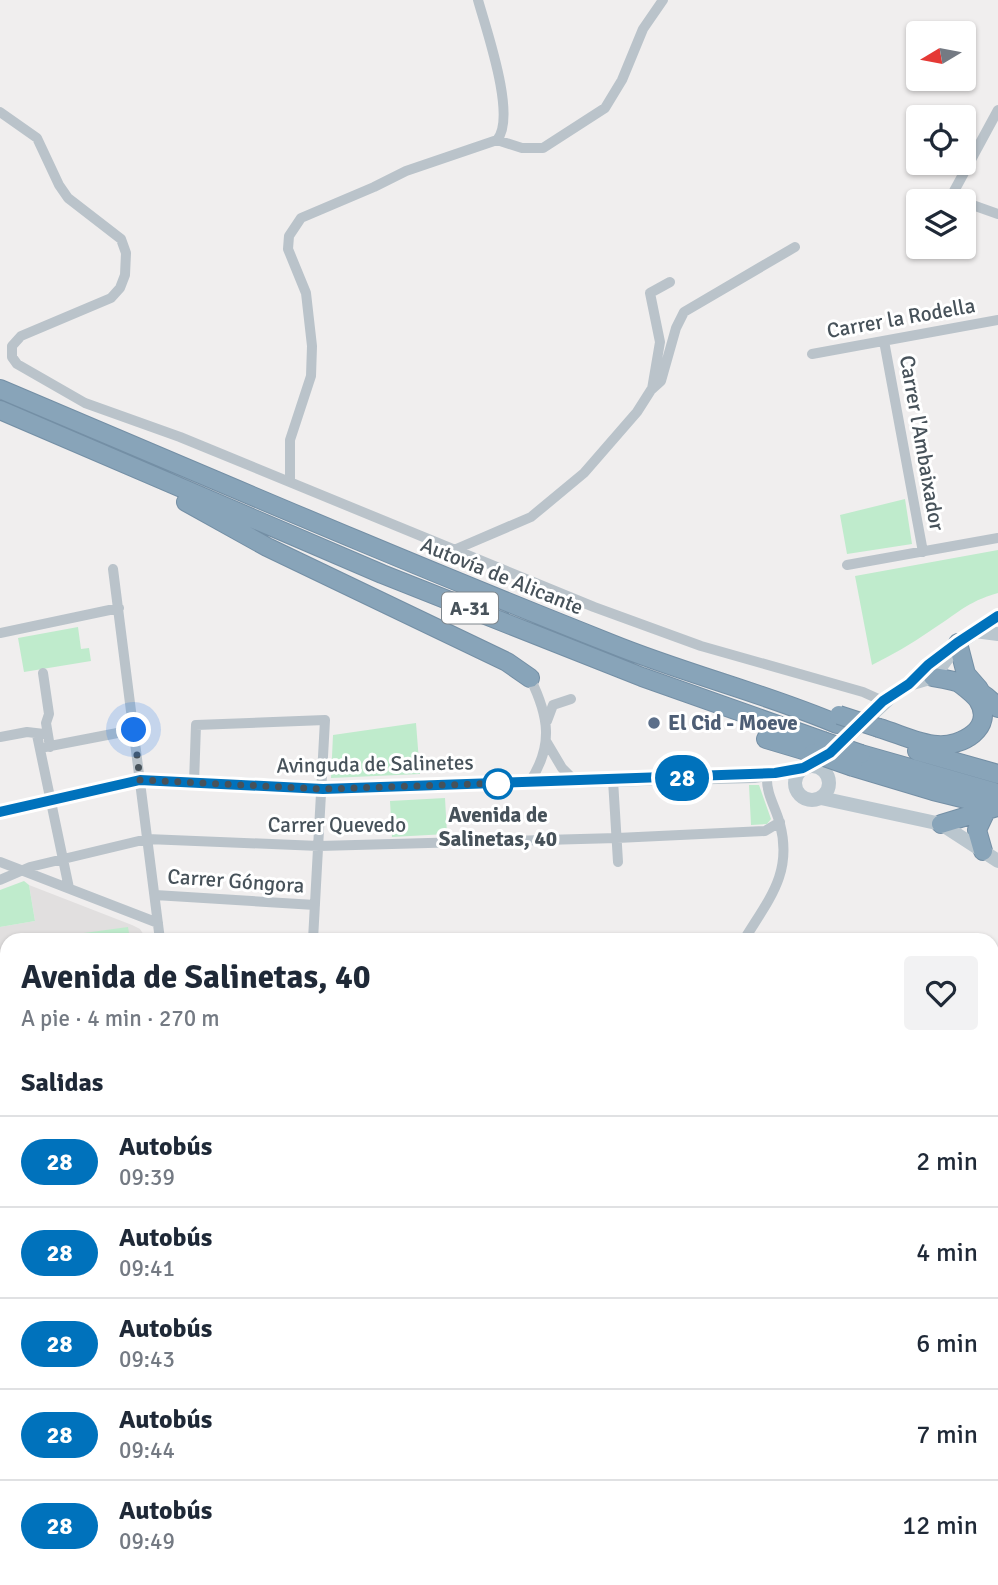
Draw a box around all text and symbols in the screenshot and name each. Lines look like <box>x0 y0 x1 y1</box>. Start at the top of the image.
north arrow <box>906 21 976 91</box>
map controls <box>906 21 976 259</box>
button: locate <box>906 105 976 175</box>
button: layers <box>906 189 976 259</box>
street label: Carrer la Rodella <box>825 292 977 344</box>
street label: Carrer l'Ambaixador <box>894 353 950 533</box>
street label: Autovía de Alicante <box>417 532 587 620</box>
road number: A-31 <box>442 593 498 624</box>
place label: El Cid - Moeve <box>668 710 798 736</box>
your location <box>116 712 151 747</box>
marker: El Cid - Moeve <box>646 715 662 731</box>
street label: Avinguda de Salinetes <box>276 749 474 779</box>
line badge: 28 <box>650 755 714 801</box>
text: 28 <box>669 763 695 793</box>
marker: Avenida de Salinetas, 40 <box>483 769 513 799</box>
place label: Avenida de Salinetas, 40 <box>439 802 557 852</box>
street label: Carrer Quevedo <box>268 812 406 838</box>
street label: Carrer Góngora <box>167 863 305 899</box>
button: heart <box>904 956 978 1030</box>
text: Avenida de Salinetas, 40 <box>21 957 371 998</box>
text: A pie · 4 min · 270 m <box>21 1004 220 1033</box>
text: Salidas <box>21 1067 103 1099</box>
text: Autobús <box>119 1131 212 1163</box>
text: 2 min <box>916 1146 978 1178</box>
text: 28 <box>47 1147 72 1177</box>
text: 09:39 <box>119 1163 175 1192</box>
text: Autobús <box>119 1222 212 1254</box>
text: 4 min <box>916 1237 978 1269</box>
text: 28 <box>47 1238 72 1268</box>
text: 09:41 <box>119 1254 175 1283</box>
text: Autobús <box>119 1313 212 1345</box>
text: 6 min <box>916 1328 978 1360</box>
text: 28 <box>47 1329 72 1359</box>
text: 09:43 <box>119 1345 175 1374</box>
text: Autobús <box>119 1404 212 1436</box>
text: 7 min <box>916 1419 978 1451</box>
text: 28 <box>47 1420 72 1450</box>
text: 09:44 <box>119 1436 175 1465</box>
text: Autobús <box>119 1495 212 1527</box>
text: 12 min <box>902 1510 978 1542</box>
text: 28 <box>47 1511 72 1541</box>
text: 09:49 <box>119 1527 175 1556</box>

